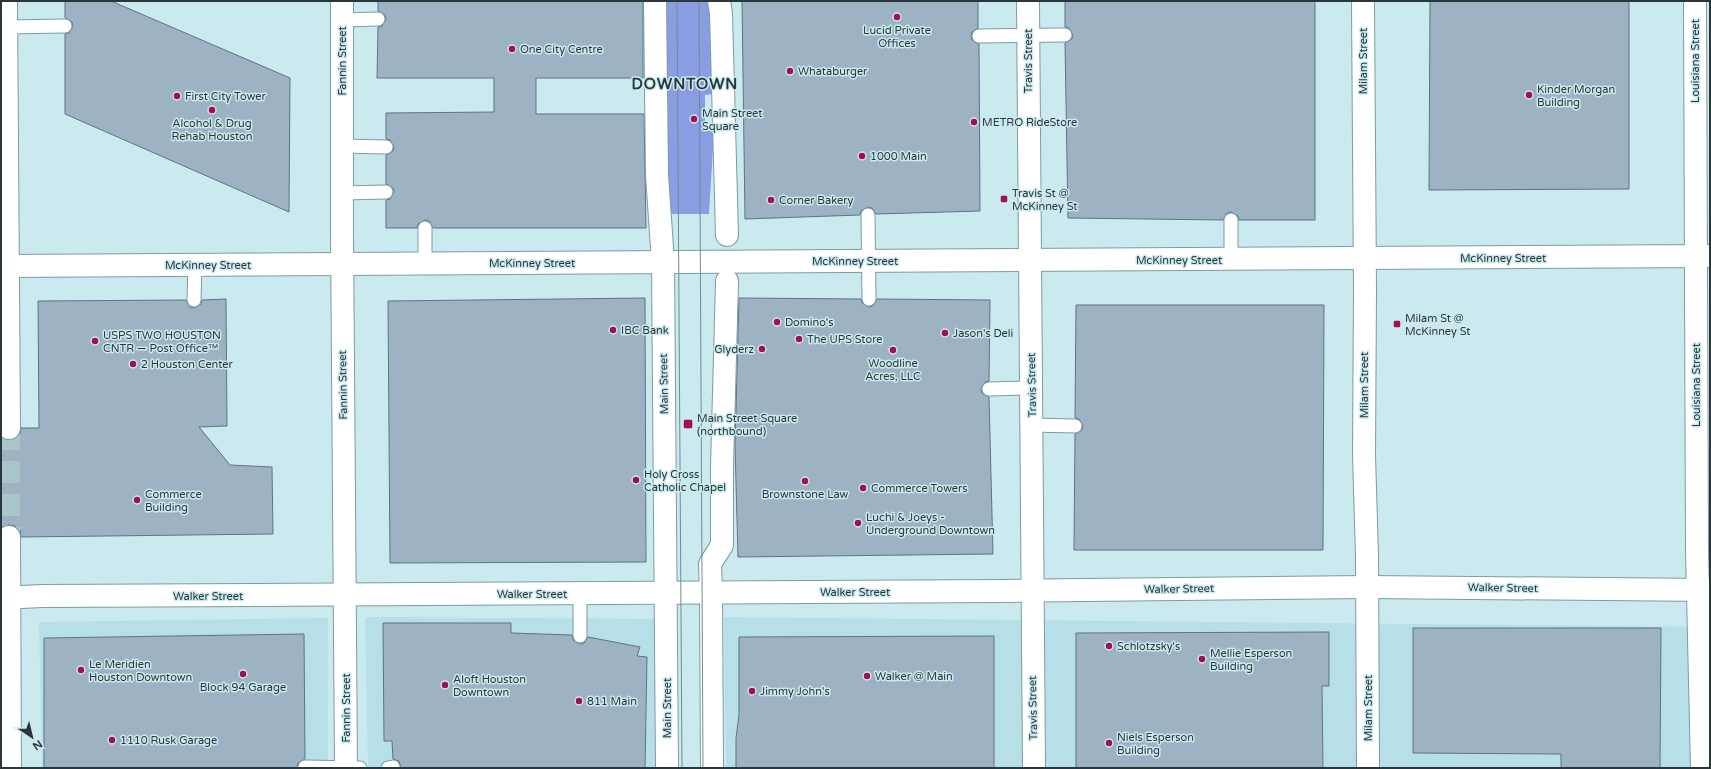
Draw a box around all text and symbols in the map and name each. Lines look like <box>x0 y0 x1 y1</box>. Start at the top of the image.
marker: Lucid Private Offices <box>892 12 902 22</box>
street label: Louisiana Street <box>1689 19 1702 103</box>
place label: Lucid Private Offices <box>863 24 931 50</box>
street label: Fannin Street <box>336 26 349 96</box>
street label: Milam Street <box>1357 28 1370 94</box>
street label: Travis Street <box>1022 29 1035 93</box>
place label: One City Centre <box>520 43 603 56</box>
marker: One City Centre <box>507 44 517 54</box>
place label: Whataburger <box>798 65 868 78</box>
marker: Whataburger <box>785 66 795 76</box>
district label: DOWNTOWN <box>632 75 738 93</box>
place label: Kinder Morgan Building <box>1537 83 1615 109</box>
place label: First City Tower <box>185 90 267 103</box>
marker: Kinder Morgan Building <box>1524 90 1534 100</box>
marker: First City Tower <box>172 91 182 101</box>
marker: Alcohol & Drug Rehab Houston <box>207 105 217 115</box>
place label: Main Street Square <box>702 107 763 133</box>
marker: Main Street Square <box>689 114 699 124</box>
place label: METRO RideStore <box>982 116 1077 129</box>
place label: Alcohol & Drug Rehab Houston <box>171 117 253 143</box>
marker: METRO RideStore <box>969 117 979 127</box>
place label: 1000 Main <box>870 150 927 163</box>
marker: 1000 Main <box>857 151 867 161</box>
place label: Travis St @ McKinney St <box>1012 187 1078 213</box>
place label: Corner Bakery <box>779 194 854 207</box>
marker: Travis St @ McKinney St <box>999 194 1009 204</box>
marker: Corner Bakery <box>766 195 776 205</box>
street label: McKinney Street <box>1460 252 1546 265</box>
street label: McKinney Street <box>1136 254 1222 267</box>
street label: McKinney Street <box>812 255 898 268</box>
street label: McKinney Street <box>489 257 575 270</box>
street label: McKinney Street <box>165 259 251 272</box>
place label: Milam St @ McKinney St <box>1405 312 1471 338</box>
place label: Domino's <box>785 316 834 329</box>
marker: Domino's <box>772 317 782 327</box>
marker: Milam St @ McKinney St <box>1392 319 1402 329</box>
place label: IBC Bank <box>621 324 669 337</box>
marker: IBC Bank <box>608 325 618 335</box>
place label: Jason's Deli <box>953 327 1013 340</box>
marker: Jason's Deli <box>940 328 950 338</box>
place label: USPS TWO HOUSTON CNTR — Post Office™ <box>103 329 221 355</box>
place label: The UPS Store <box>807 333 882 346</box>
marker: The UPS Store <box>794 334 804 344</box>
marker: USPS TWO HOUSTON CNTR — Post Office™ <box>90 336 100 346</box>
place label: Glyderz <box>714 343 755 356</box>
street label: Louisiana Street <box>1690 343 1703 427</box>
marker: Glyderz <box>757 344 767 354</box>
marker: Woodline Acres, LLC <box>888 345 898 355</box>
street label: Fannin Street <box>336 350 350 420</box>
street label: Milam Street <box>1358 352 1371 418</box>
street label: Travis Street <box>1025 353 1039 417</box>
street label: Main Street <box>657 354 671 414</box>
place label: Woodline Acres, LLC <box>865 357 921 383</box>
place label: 2 Houston Center <box>141 358 234 371</box>
marker: 2 Houston Center <box>128 359 138 369</box>
place label: Main Street Square (northbound) <box>697 412 797 438</box>
marker: Main Street Square (northbound) <box>682 418 694 430</box>
place label: Holy Cross Catholic Chapel <box>644 468 726 494</box>
marker: Holy Cross Catholic Chapel <box>631 475 641 485</box>
marker: Brownstone Law <box>800 476 810 486</box>
place label: Commerce Towers <box>871 482 968 495</box>
marker: Commerce Towers <box>858 483 868 493</box>
place label: Commerce Building <box>145 488 202 514</box>
place label: Brownstone Law <box>762 488 849 501</box>
marker: Commerce Building <box>132 495 142 505</box>
place label: Luchi & Joeys - Underground Downtown <box>866 511 995 537</box>
marker: Luchi & Joeys - Underground Downtown <box>853 518 863 528</box>
street label: Walker Street <box>1468 581 1538 595</box>
street label: Walker Street <box>1144 582 1214 596</box>
street label: Walker Street <box>820 586 890 599</box>
street label: Walker Street <box>497 588 567 601</box>
street label: Walker Street <box>173 590 243 603</box>
place label: Schlotzsky's <box>1117 640 1180 653</box>
marker: Schlotzsky's <box>1104 641 1114 651</box>
place label: Mellie Esperson Building <box>1210 647 1292 673</box>
marker: Mellie Esperson Building <box>1197 654 1207 664</box>
place label: Le Meridien Houston Downtown <box>89 658 192 684</box>
marker: Le Meridien Houston Downtown <box>76 665 86 675</box>
marker: Block 94 Garage <box>238 669 248 679</box>
place label: Walker @ Main <box>875 670 953 683</box>
marker: Walker @ Main <box>862 671 872 681</box>
street label: Fannin Street <box>340 673 353 743</box>
place label: Aloft Houston Downtown <box>453 673 526 699</box>
street label: Milam Street <box>1362 675 1375 741</box>
street label: Travis Street <box>1026 676 1040 740</box>
street label: Main Street <box>661 678 674 738</box>
marker: Aloft Houston Downtown <box>440 680 450 690</box>
place label: Block 94 Garage <box>200 681 286 694</box>
place label: Jimmy John's <box>760 685 830 698</box>
marker: Jimmy John's <box>747 686 757 696</box>
place label: 811 Main <box>587 695 637 708</box>
marker: 811 Main <box>574 696 584 706</box>
north arrow <box>12 717 52 757</box>
place label: Niels Esperson Building <box>1117 731 1194 757</box>
place label: 1110 Rusk Garage <box>120 734 217 747</box>
marker: 1110 Rusk Garage <box>107 735 117 745</box>
text: N <box>30 737 45 753</box>
marker: Niels Esperson Building <box>1104 738 1114 748</box>

